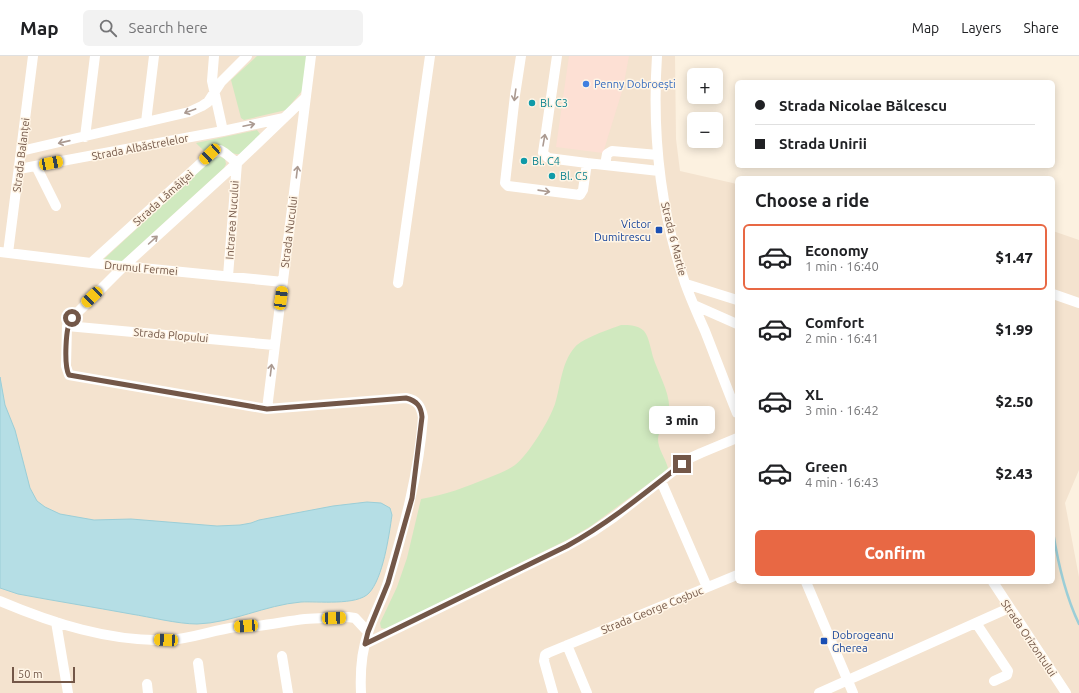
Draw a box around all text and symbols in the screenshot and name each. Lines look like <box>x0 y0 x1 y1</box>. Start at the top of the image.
search box <box>83 10 363 46</box>
text: Map <box>20 17 59 39</box>
icon: search <box>97 17 119 39</box>
text: Search here <box>129 19 208 36</box>
text: Map <box>912 20 939 36</box>
text: Layers <box>961 20 1001 36</box>
text: Share <box>1023 20 1059 36</box>
map controls <box>687 68 723 148</box>
button: + <box>687 68 723 104</box>
place label: Penny Dobroești <box>594 78 676 90</box>
marker: Penny Dobroești <box>581 79 591 89</box>
one-way arrow <box>511 88 519 101</box>
place label: Bl. C3 <box>540 97 568 109</box>
text: Strada Nicolae Bălcescu <box>779 97 947 114</box>
marker: Bl. C3 <box>527 98 537 108</box>
one-way arrow <box>184 108 196 116</box>
button: − <box>687 112 723 148</box>
street label: Strada Balanței <box>10 117 32 193</box>
one-way arrow <box>243 121 256 129</box>
street label: Strada Albăstrelelor <box>91 132 190 162</box>
one-way arrow <box>540 134 548 147</box>
text: Strada Unirii <box>779 135 867 152</box>
one-way arrow <box>57 138 70 146</box>
car <box>197 141 223 167</box>
car <box>38 155 64 171</box>
place label: Bl. C4 <box>532 155 560 167</box>
marker: Bl. C4 <box>519 156 529 166</box>
one-way arrow <box>293 166 301 179</box>
street label: Strada Lămâiței <box>131 168 195 228</box>
place label: Bl. C5 <box>560 170 588 182</box>
marker: Bl. C5 <box>547 171 557 181</box>
street label: Intrarea Nucului <box>223 180 241 260</box>
one-way arrow <box>537 187 550 195</box>
text: Choose a ride <box>755 190 869 210</box>
street label: Strada Nucului <box>279 196 299 268</box>
street label: Strada 6 Martie <box>659 201 689 277</box>
place label: Victor Dumitrescu <box>594 218 652 243</box>
marker: Victor Dumitrescu <box>654 225 664 235</box>
one-way arrow <box>148 235 158 245</box>
icon: car <box>757 239 793 275</box>
text: Economy <box>805 242 869 259</box>
text: $1.47 <box>995 249 1033 266</box>
street label: Drumul Fermei <box>104 259 178 277</box>
text: 1 min · 16:40 <box>805 259 879 273</box>
car <box>79 284 105 310</box>
car <box>273 285 289 311</box>
route start <box>63 309 81 327</box>
icon: car <box>757 311 793 347</box>
text: Comfort <box>805 314 864 331</box>
text: $1.99 <box>995 321 1033 338</box>
street label: Strada Plopului <box>133 326 209 344</box>
text: 2 min · 16:41 <box>805 331 879 345</box>
one-way arrow <box>267 364 275 377</box>
icon: car <box>757 383 793 419</box>
text: XL <box>805 386 823 403</box>
text: $2.50 <box>995 393 1033 410</box>
text: 3 min · 16:42 <box>805 403 879 417</box>
callout: 3 min <box>649 406 715 434</box>
text: 3 min <box>665 413 699 427</box>
route end <box>673 455 691 473</box>
icon: car <box>757 455 793 491</box>
text: Green <box>805 458 847 475</box>
text: $2.43 <box>995 465 1033 482</box>
text: 4 min · 16:43 <box>805 475 879 489</box>
button: Confirm <box>755 530 1035 576</box>
street label: Strada George Coșbuc <box>599 584 705 636</box>
street label: Strada Orizontului <box>999 597 1059 679</box>
car <box>322 612 346 624</box>
car <box>234 619 258 633</box>
place label: Dobrogeanu Gherea <box>832 629 894 654</box>
car <box>154 633 178 647</box>
marker: Dobrogeanu Gherea <box>819 636 829 646</box>
scale bar <box>12 665 75 684</box>
text: 50 m <box>18 668 42 680</box>

